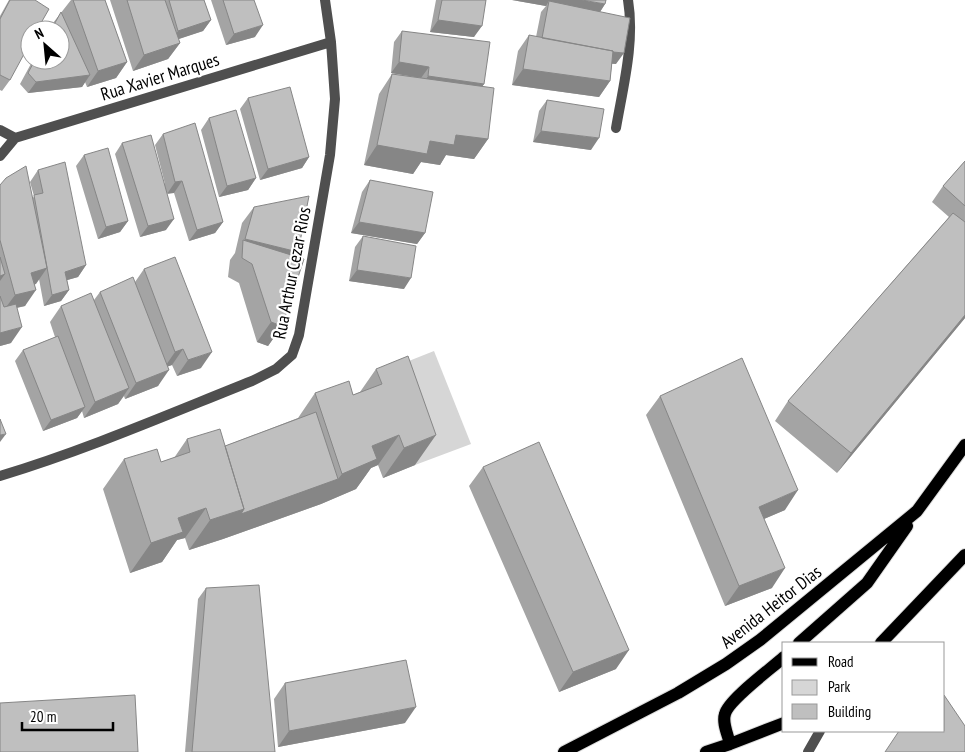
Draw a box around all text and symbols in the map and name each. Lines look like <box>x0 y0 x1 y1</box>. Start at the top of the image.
north arrow <box>20 20 70 70</box>
text: N <box>32 24 47 43</box>
street label: Rua Xavier Marques <box>98 48 222 105</box>
street label: Rua Arthur Cezar Rios <box>267 205 316 341</box>
street label: Avenida Heitor Dias <box>716 560 826 653</box>
legend <box>782 642 945 732</box>
text: Road <box>828 652 854 671</box>
text: Park <box>828 677 850 696</box>
scale bar <box>22 700 114 732</box>
text: Building <box>828 702 871 721</box>
text: 20 m <box>30 707 56 726</box>

